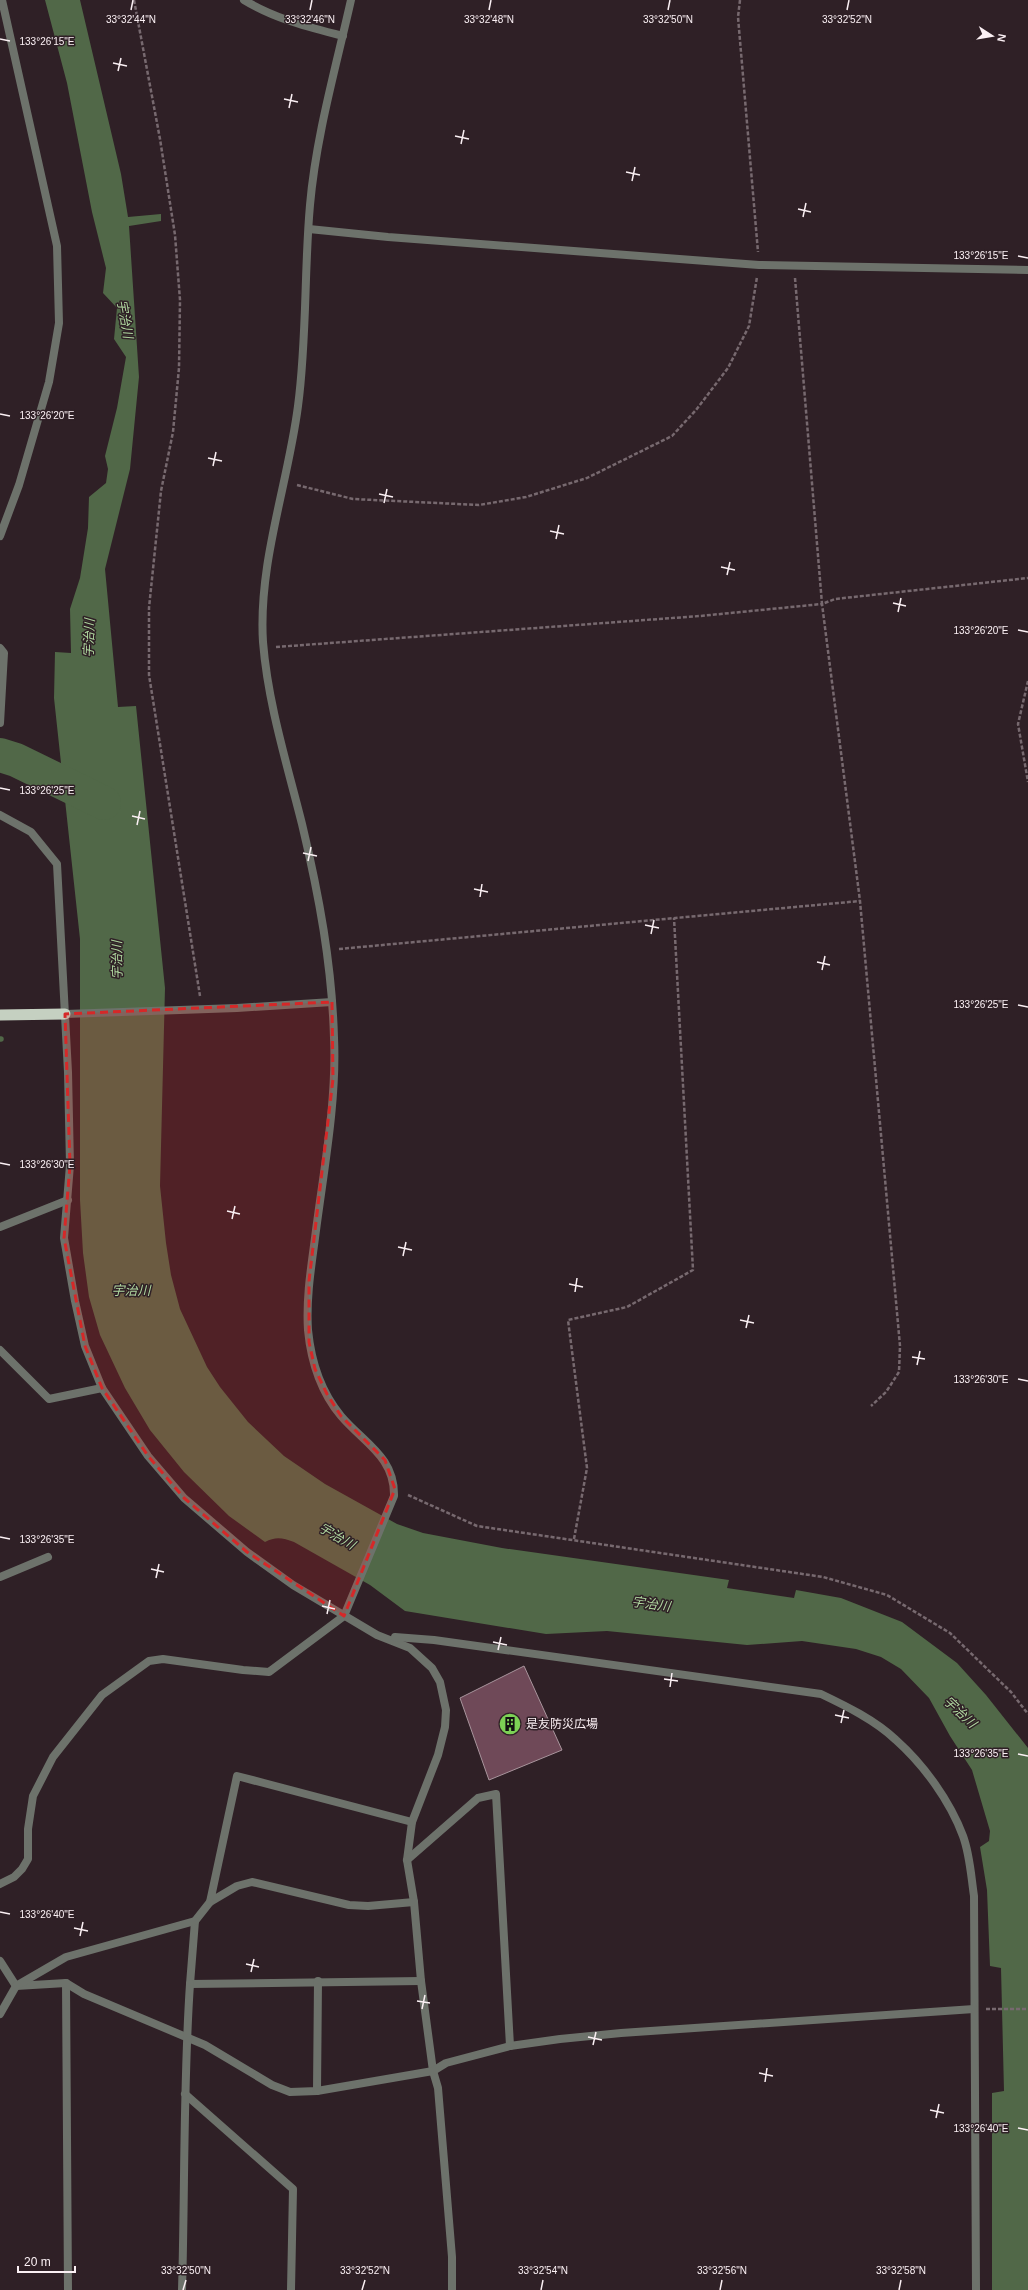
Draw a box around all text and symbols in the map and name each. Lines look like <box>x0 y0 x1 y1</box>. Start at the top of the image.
text: 33°32'44"N <box>106 14 156 25</box>
text: 33°32'46"N <box>285 14 335 25</box>
text: 33°32'48"N <box>464 14 514 25</box>
text: 33°32'50"N <box>643 14 693 25</box>
text: 33°32'52"N <box>822 14 872 25</box>
north arrow <box>972 16 1012 56</box>
text: N <box>995 33 1008 43</box>
text: 133°26'15"E <box>19 36 75 47</box>
text: 133°26'15"E <box>953 250 1009 261</box>
water label: 宇治川 <box>114 298 136 341</box>
text: 133°26'20"E <box>19 410 75 421</box>
water label: 宇治川 <box>81 616 97 658</box>
text: 133°26'20"E <box>953 625 1009 636</box>
text: 133°26'25"E <box>19 785 75 796</box>
water label: 宇治川 <box>109 938 125 980</box>
text: 133°26'25"E <box>953 999 1009 1010</box>
text: 133°26'30"E <box>19 1159 75 1170</box>
water label: 宇治川 <box>111 1283 152 1298</box>
text: 133°26'30"E <box>953 1374 1009 1385</box>
water label: 宇治川 <box>316 1520 359 1553</box>
text: 133°26'35"E <box>19 1534 75 1545</box>
water label: 宇治川 <box>631 1594 673 1614</box>
water label: 宇治川 <box>941 1693 981 1732</box>
building icon: 是友防災広場 <box>497 1711 523 1737</box>
place label: 是友防災広場 <box>526 1717 598 1731</box>
text: 133°26'35"E <box>953 1748 1009 1759</box>
text: 133°26'40"E <box>19 1909 75 1920</box>
text: 133°26'40"E <box>953 2123 1009 2134</box>
scale bar <box>18 2248 75 2274</box>
text: 20 m <box>24 2255 51 2269</box>
text: 33°32'50"N <box>161 2265 211 2276</box>
text: 33°32'52"N <box>340 2265 390 2276</box>
text: 33°32'54"N <box>518 2265 568 2276</box>
text: 33°32'56"N <box>697 2265 747 2276</box>
text: 33°32'58"N <box>876 2265 926 2276</box>

